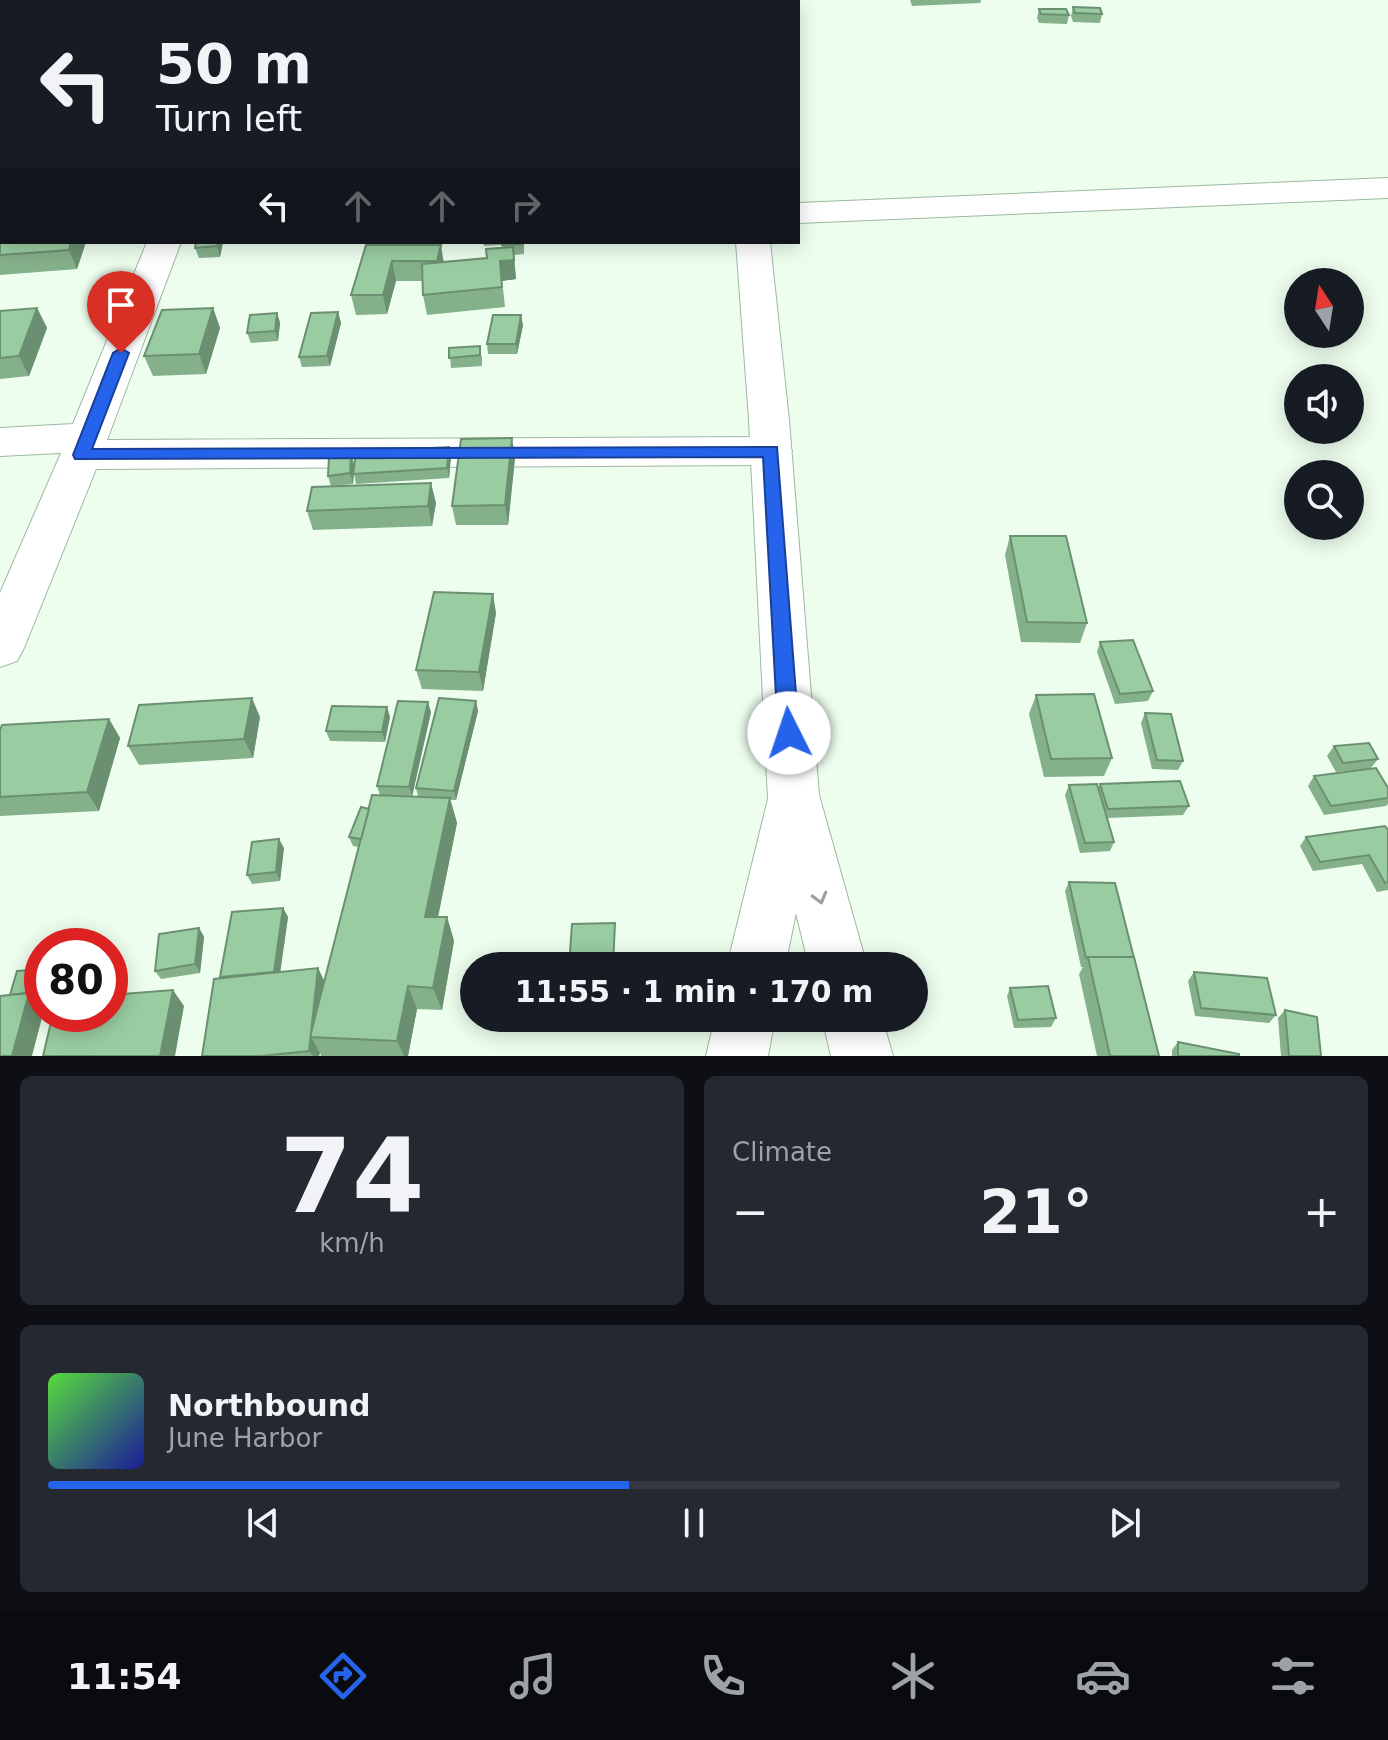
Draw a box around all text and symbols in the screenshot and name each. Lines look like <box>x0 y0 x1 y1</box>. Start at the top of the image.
text: 50 m <box>156 31 312 96</box>
icon: left <box>24 32 128 136</box>
text: Turn left <box>156 98 302 139</box>
icon: left <box>252 184 296 228</box>
icon: ahead <box>336 184 380 228</box>
icon: ahead <box>420 184 464 228</box>
icon: right <box>504 184 548 228</box>
north arrow <box>1284 268 1364 348</box>
map controls <box>1284 268 1364 540</box>
pin <box>87 271 155 353</box>
icon: arrive <box>99 283 143 327</box>
button: sound <box>1284 364 1364 444</box>
button: search <box>1284 460 1364 540</box>
position arrow <box>747 691 831 775</box>
one-way arrow <box>810 890 827 904</box>
speed limit sign: 80 <box>24 928 128 1032</box>
text: 11:55 · 1 min · 170 m <box>515 974 873 1009</box>
text: 74 <box>280 1115 424 1237</box>
text: Climate <box>732 1137 832 1167</box>
text: 21° <box>979 1177 1093 1247</box>
text: − <box>732 1186 769 1237</box>
text: + <box>1303 1186 1340 1237</box>
text: km/h <box>319 1228 385 1258</box>
text: Northbound <box>168 1388 371 1423</box>
text: June Harbor <box>168 1423 322 1453</box>
icon: previous <box>241 1501 285 1545</box>
icon: pause <box>672 1501 716 1545</box>
icon: next <box>1103 1501 1147 1545</box>
icon: directions <box>315 1648 371 1704</box>
icon: music <box>505 1648 561 1704</box>
icon: phone <box>695 1648 751 1704</box>
icon: climate <box>885 1648 941 1704</box>
icon: car <box>1075 1648 1131 1704</box>
icon: filters <box>1265 1648 1321 1704</box>
text: 11:54 <box>67 1656 182 1697</box>

